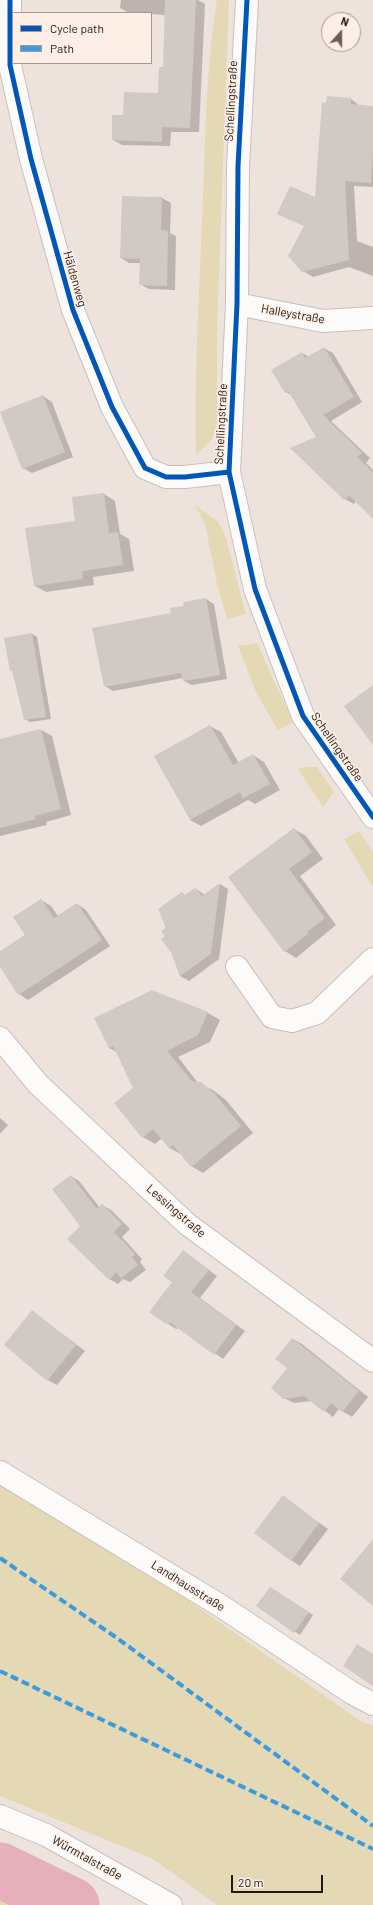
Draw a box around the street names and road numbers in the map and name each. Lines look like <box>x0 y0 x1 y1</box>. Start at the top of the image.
street label: Schellingstraße <box>222 60 240 142</box>
street label: Häldenweg <box>60 249 90 309</box>
street label: Halleystraße <box>260 301 326 327</box>
street label: Schellingstraße <box>212 383 230 465</box>
street label: Schellingstraße <box>308 710 366 784</box>
street label: Lessingstraße <box>143 1181 209 1241</box>
street label: Landhausstraße <box>148 1558 228 1614</box>
street label: Würmtalstraße <box>49 1833 125 1883</box>

